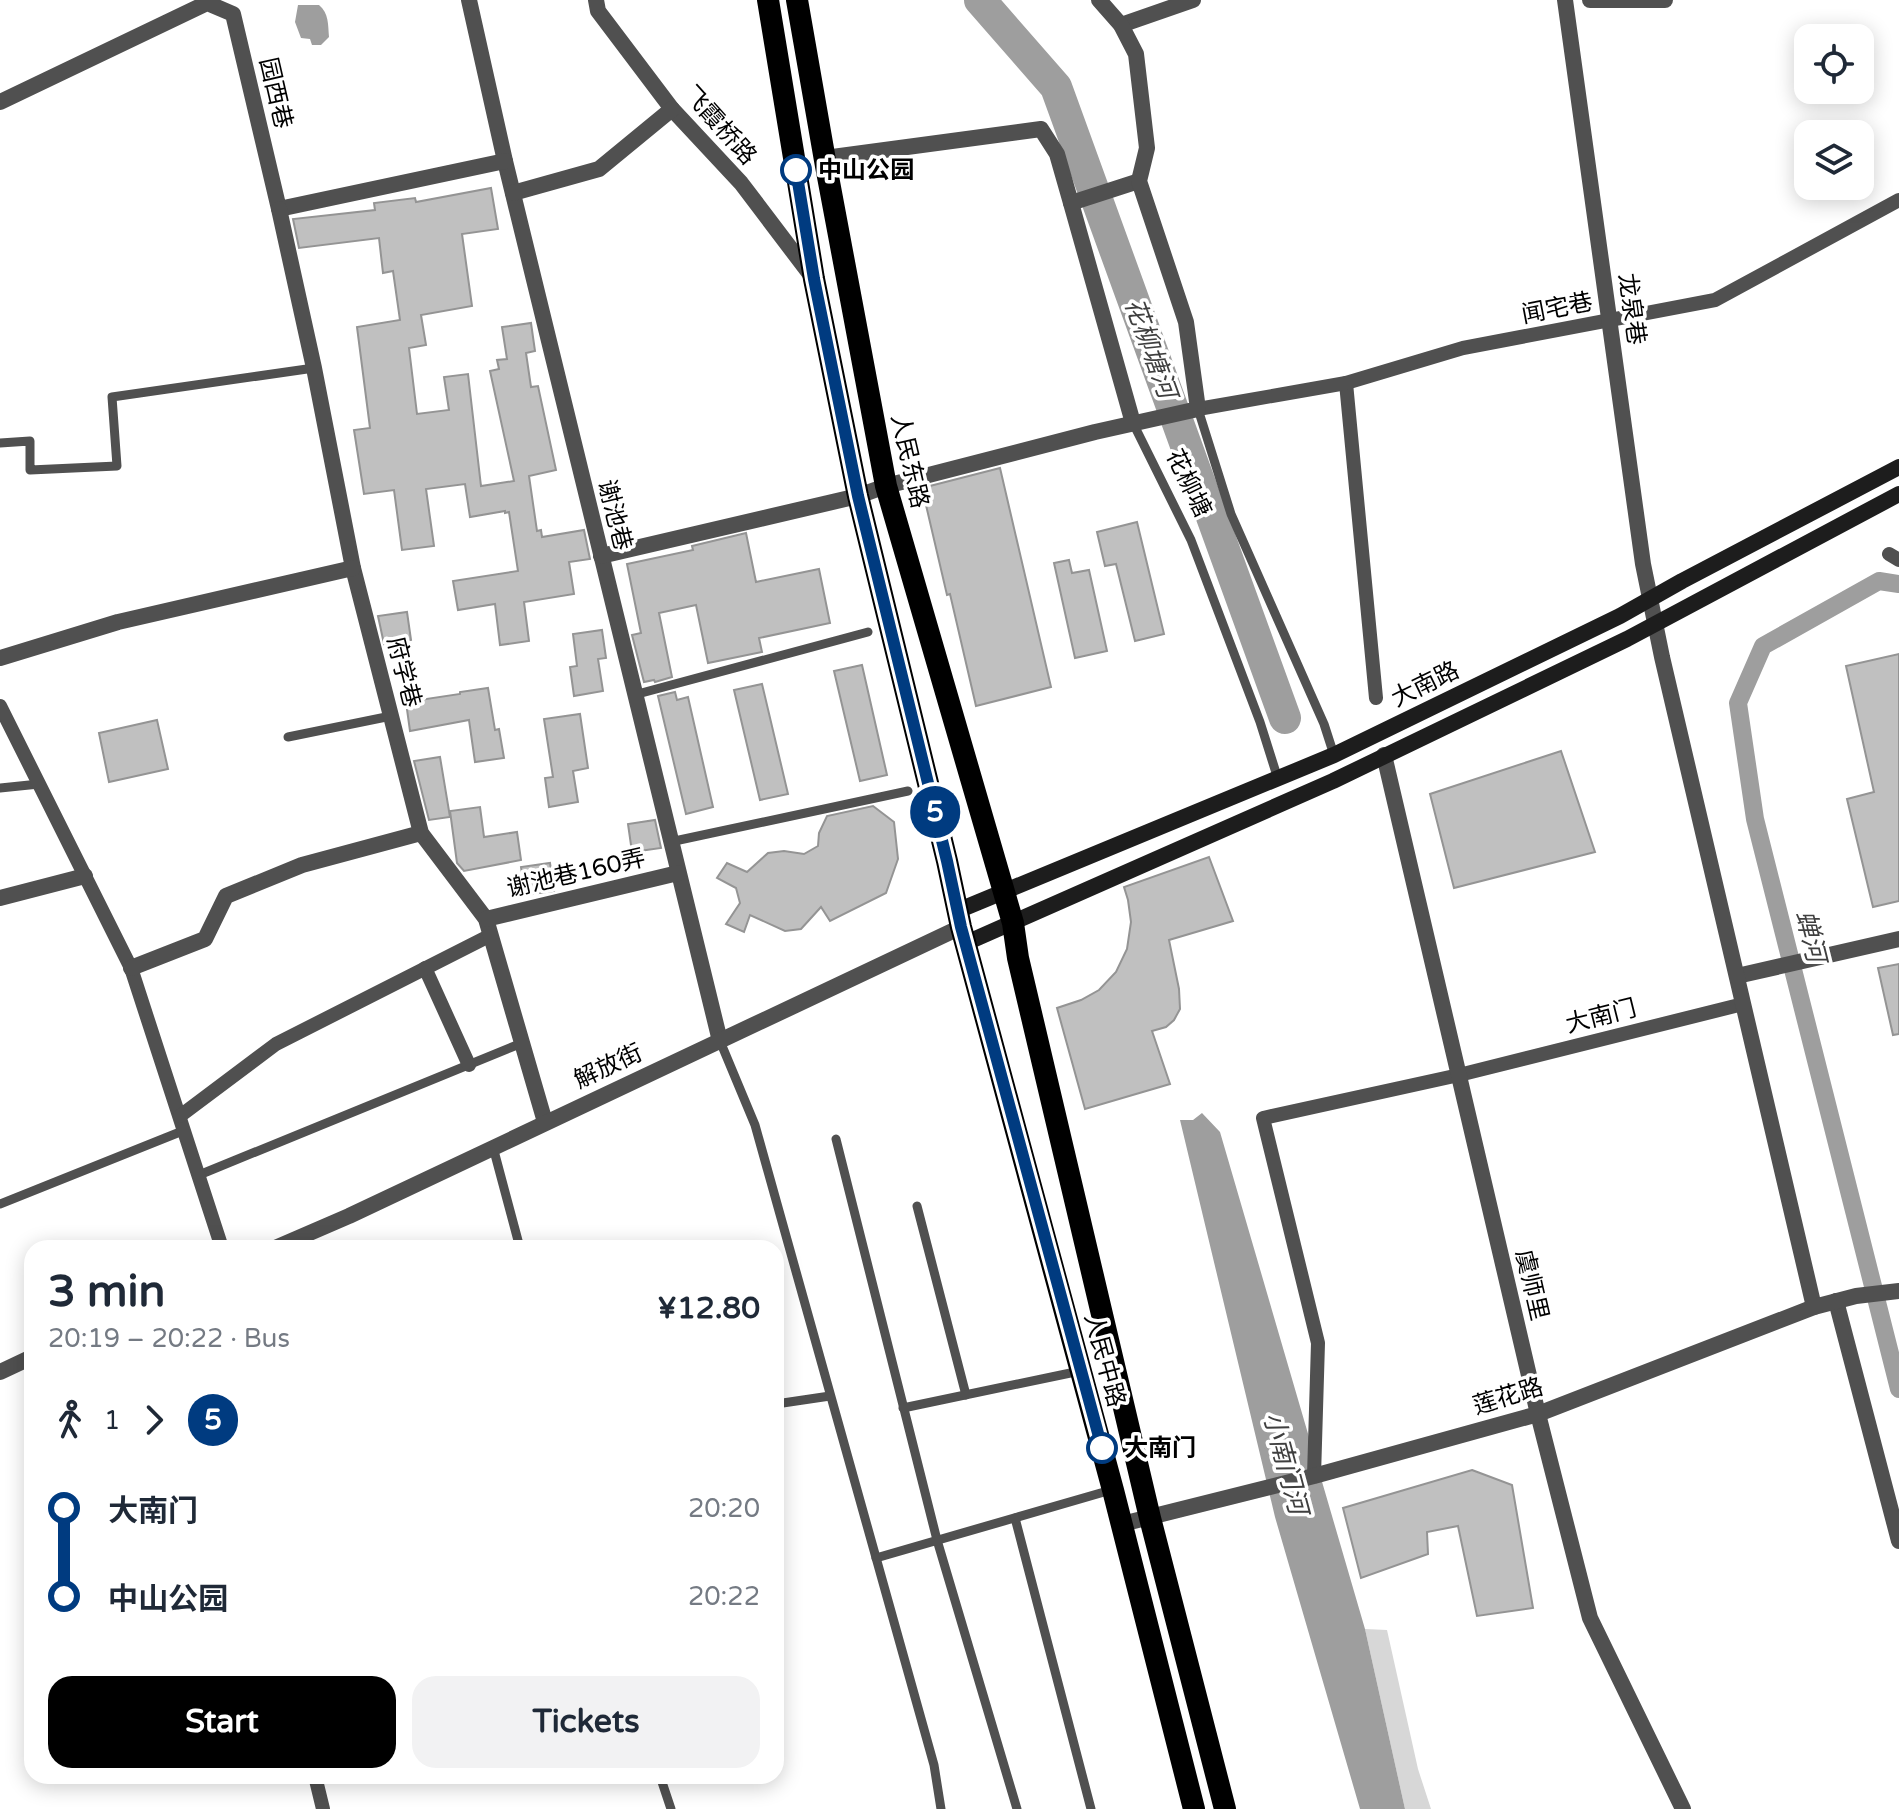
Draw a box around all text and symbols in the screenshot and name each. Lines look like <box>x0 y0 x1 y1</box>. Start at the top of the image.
map controls <box>1794 24 1874 200</box>
button: locate <box>1794 24 1874 104</box>
street label: 园西巷 <box>253 55 298 131</box>
street label: 飞霞桥路 <box>677 80 763 171</box>
button: layers <box>1794 120 1874 200</box>
marker: 中山公园 <box>781 155 811 185</box>
place label: 中山公园 <box>818 156 914 185</box>
street label: 龙泉巷 <box>1612 271 1651 347</box>
street label: 闻宅巷 <box>1519 287 1595 330</box>
water label: 花柳塘河 <box>1118 294 1185 407</box>
street label: 人民东路 <box>885 411 934 511</box>
street label: 花柳塘 <box>1160 445 1217 522</box>
street label: 谢池巷 <box>592 477 637 554</box>
street label: 府学巷 <box>381 634 426 711</box>
street label: 大南路 <box>1387 656 1464 713</box>
line badge: 5 <box>909 786 961 838</box>
text: 5 <box>926 795 944 829</box>
street label: 谢池巷160弄 <box>504 843 648 903</box>
water label: 蝉河 <box>1789 907 1833 970</box>
street label: 大南门 <box>1563 994 1640 1039</box>
street label: 解放街 <box>569 1038 647 1095</box>
street label: 虞师里 <box>1509 1247 1554 1323</box>
text: 3 min <box>48 1266 165 1319</box>
text: ¥12.80 <box>657 1290 760 1327</box>
street label: 人民中路 <box>1078 1310 1131 1410</box>
text: 20:19 – 20:22 · Bus <box>48 1323 290 1354</box>
street label: 莲花路 <box>1469 1372 1547 1421</box>
icon: walk <box>48 1398 92 1442</box>
icon: forward <box>132 1398 176 1442</box>
text: 5 <box>204 1403 222 1437</box>
text: 1 <box>104 1405 120 1436</box>
water label: 小南门河 <box>1257 1409 1315 1522</box>
marker: 大南门 <box>1087 1433 1117 1463</box>
place label: 大南门 <box>1124 1434 1196 1463</box>
text: 大南门 <box>108 1493 198 1530</box>
text: 20:20 <box>688 1493 760 1524</box>
text: 中山公园 <box>108 1581 228 1618</box>
text: 20:22 <box>688 1581 760 1612</box>
button: Start <box>48 1676 396 1768</box>
button: Tickets <box>412 1676 760 1768</box>

